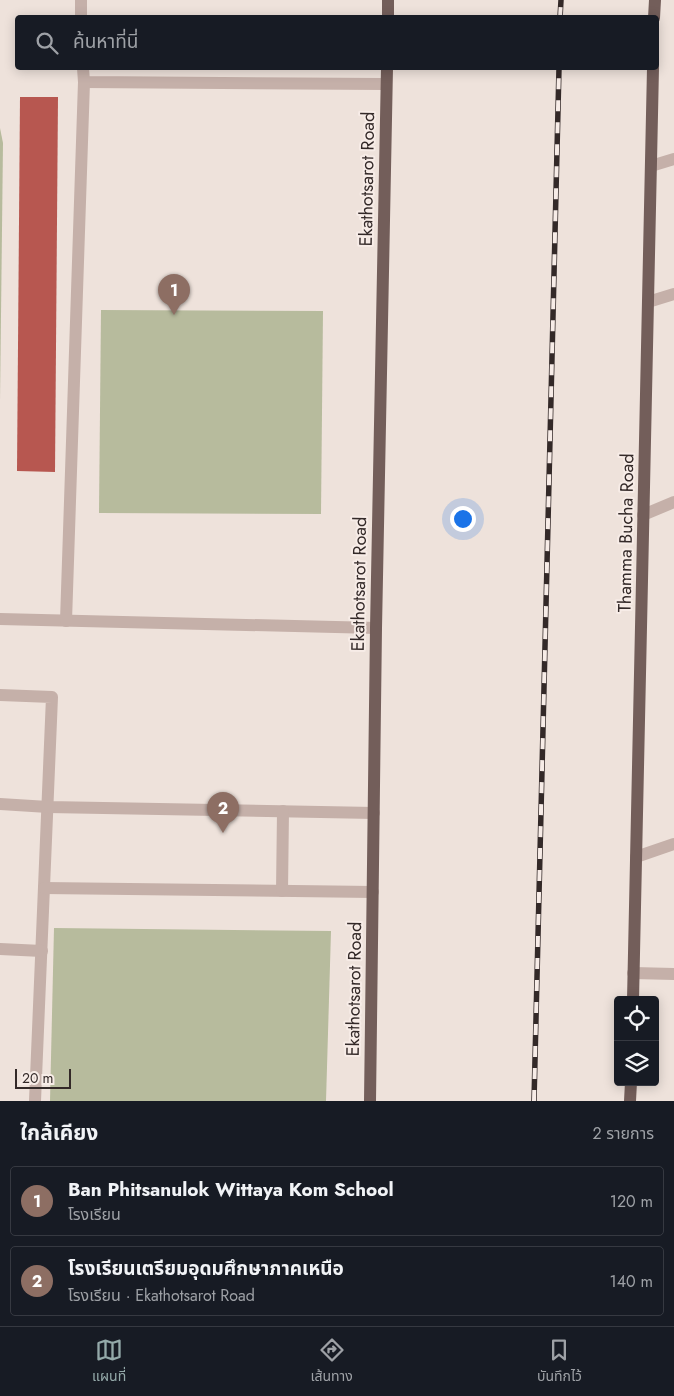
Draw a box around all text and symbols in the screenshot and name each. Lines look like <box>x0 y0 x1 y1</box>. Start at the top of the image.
search box <box>15 15 659 70</box>
text: ค้นหาที่นี่ <box>73 28 138 55</box>
icon: search <box>33 29 61 57</box>
street label: Ekathotsarot Road <box>353 111 381 247</box>
pin: 1 <box>158 274 190 315</box>
street label: Thamma Bucha Road <box>612 453 640 613</box>
your location <box>450 506 476 532</box>
street label: Ekathotsarot Road <box>345 516 373 652</box>
pin: 2 <box>207 792 239 833</box>
street label: Ekathotsarot Road <box>340 921 368 1057</box>
map controls <box>614 996 659 1086</box>
button: locate <box>614 996 659 1041</box>
button: layers <box>614 1041 659 1086</box>
scale bar <box>15 1066 71 1089</box>
text: 20 m <box>22 1068 54 1088</box>
text: ใกล้เคียง <box>20 1118 98 1148</box>
text: 2 รายการ <box>592 1122 654 1145</box>
text: Ban Phitsanulok Wittaya Kom School <box>68 1176 394 1203</box>
text: 1 <box>33 1190 41 1213</box>
text: 120 m <box>610 1190 653 1213</box>
text: โรงเรียน <box>68 1203 121 1226</box>
text: โรงเรียนเตรียมอุดมศึกษาภาคเหนือ <box>68 1255 344 1282</box>
text: 2 <box>32 1270 42 1293</box>
text: 140 m <box>610 1270 653 1293</box>
text: โรงเรียน · Ekathotsarot Road <box>68 1284 255 1307</box>
tab: แผนที่ <box>92 1336 126 1387</box>
tab: เส้นทาง <box>310 1336 353 1387</box>
tab: บันทึกไว้ <box>537 1336 582 1387</box>

